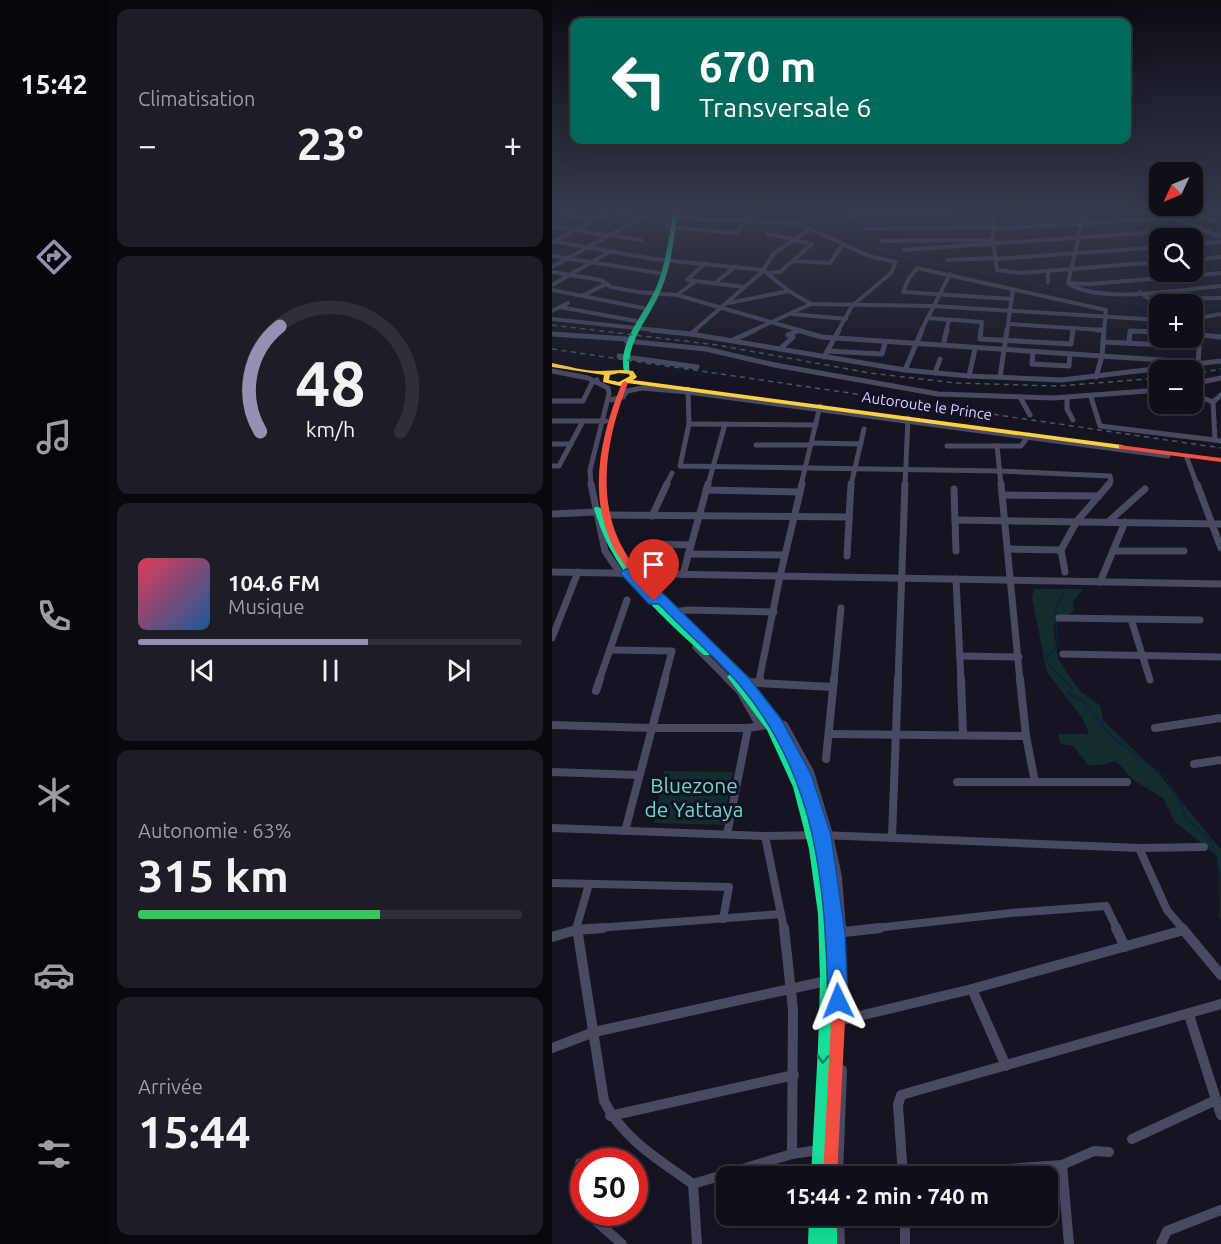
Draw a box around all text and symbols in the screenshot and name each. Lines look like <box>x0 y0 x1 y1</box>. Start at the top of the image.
icon: left <box>600 42 678 120</box>
text: 670 m <box>699 43 816 90</box>
text: 15:42 <box>20 69 88 99</box>
text: Climatisation <box>138 87 255 110</box>
text: Transversale 6 <box>699 92 872 122</box>
text: 23° <box>297 118 363 169</box>
text: − <box>138 126 157 163</box>
text: + <box>503 126 522 163</box>
north arrow <box>1149 162 1203 216</box>
map controls <box>1149 162 1203 414</box>
button: search <box>1149 228 1203 282</box>
icon: directions <box>33 236 75 278</box>
button: + <box>1149 294 1203 348</box>
text: 48 <box>295 348 365 418</box>
button: − <box>1149 360 1203 414</box>
street label: Autoroute le Prince <box>861 388 993 423</box>
icon: music <box>33 416 75 458</box>
text: km/h <box>305 417 355 441</box>
pin <box>628 539 679 601</box>
icon: arrive <box>637 548 670 581</box>
text: 104.6 FM <box>228 570 320 595</box>
icon: phone <box>33 595 75 637</box>
text: Musique <box>228 595 305 618</box>
icon: previous <box>186 654 219 687</box>
icon: pause <box>314 654 347 687</box>
icon: next <box>442 654 475 687</box>
park label: Bluezone de Yattaya <box>644 773 744 821</box>
icon: climate <box>33 774 75 816</box>
text: Autonomie · 63% <box>138 819 292 842</box>
text: 315 km <box>138 850 289 901</box>
icon: car <box>33 954 75 996</box>
position arrow <box>806 969 870 1033</box>
one-way arrow <box>817 1054 830 1063</box>
text: Arrivée <box>138 1075 203 1098</box>
text: 15:44 <box>138 1106 251 1157</box>
icon: filters <box>33 1133 75 1175</box>
speed limit sign: 50 <box>570 1148 648 1226</box>
text: 15:44 · 2 min · 740 m <box>785 1183 989 1208</box>

